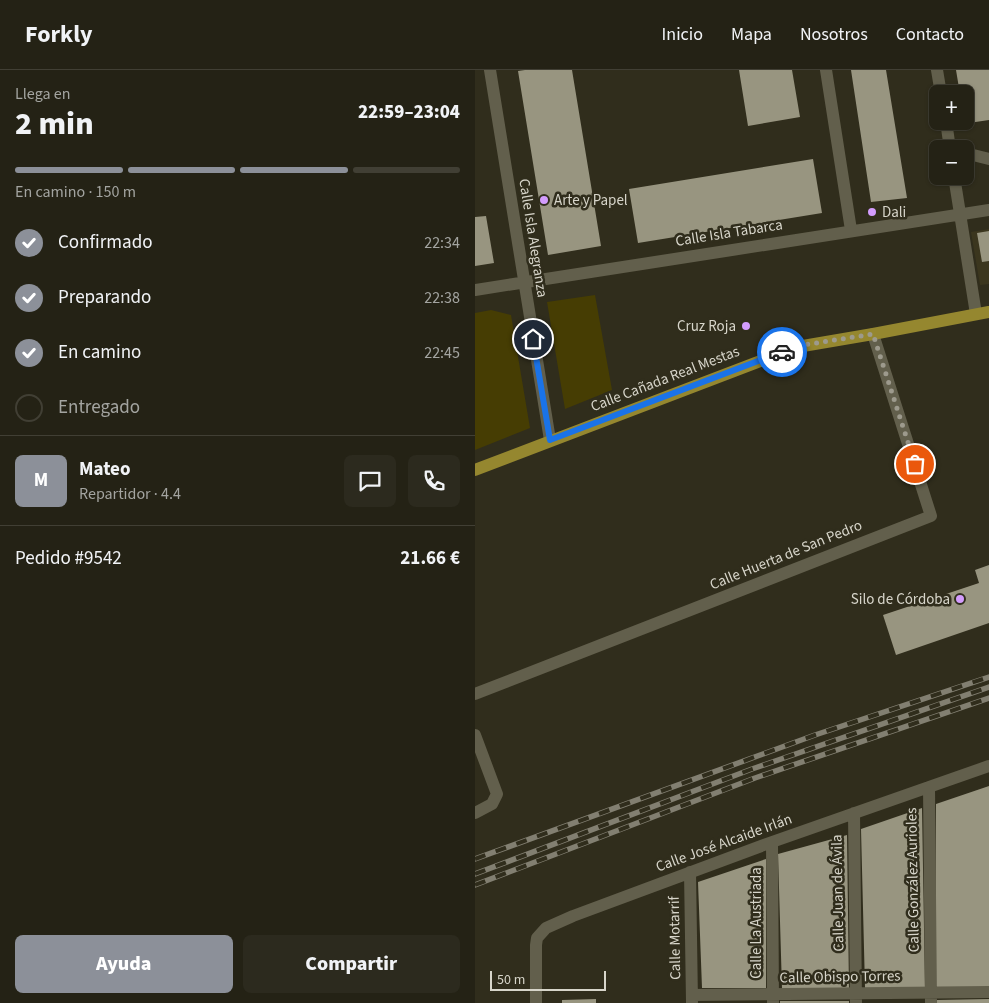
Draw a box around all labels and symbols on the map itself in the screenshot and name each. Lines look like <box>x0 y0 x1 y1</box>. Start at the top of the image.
street label: Calle Isla Alegranza <box>513 177 553 299</box>
place label: Arte y Papel <box>554 190 628 211</box>
marker: Arte y Papel <box>538 194 550 206</box>
place label: Dali <box>882 202 906 223</box>
marker: Dali <box>866 206 878 218</box>
street label: Calle Isla Tabarca <box>674 214 784 252</box>
place label: Cruz Roja <box>677 316 736 337</box>
pin <box>512 318 554 360</box>
marker: Cruz Roja <box>740 320 752 332</box>
courier <box>757 327 807 377</box>
street label: Calle Cañada Real Mestas <box>588 341 742 417</box>
pin <box>894 443 936 485</box>
street label: Calle Huerta de San Pedro <box>707 515 865 595</box>
place label: Silo de Córdoba <box>851 589 950 610</box>
marker: Silo de Córdoba <box>954 593 966 605</box>
street label: Calle González Aurioles <box>901 807 925 953</box>
street label: Calle José Alcaide Irlán <box>653 809 795 877</box>
street label: Calle Juan de Ávila <box>826 834 850 952</box>
street label: Calle La Austriada <box>746 867 767 979</box>
street label: Calle Motarrif <box>664 895 686 980</box>
street label: Calle Obispo Torres <box>779 965 901 989</box>
scale bar <box>490 968 606 991</box>

